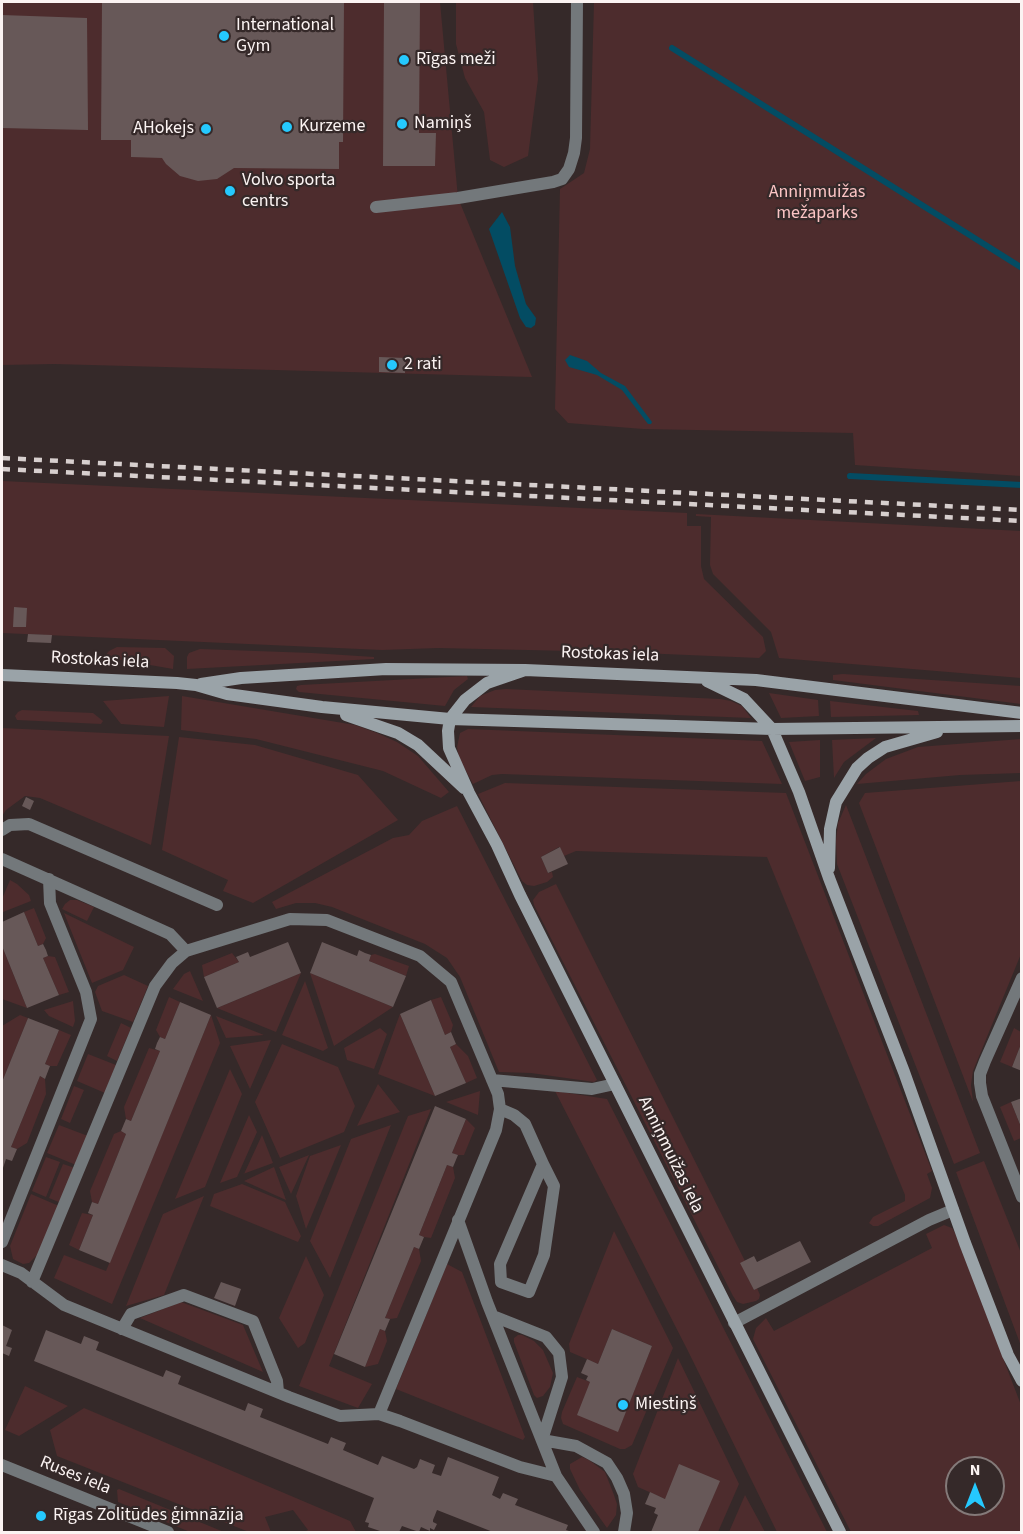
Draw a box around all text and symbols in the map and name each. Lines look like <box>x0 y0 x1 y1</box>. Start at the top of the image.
place label: International Gym <box>236 15 334 57</box>
marker: International Gym <box>217 29 231 43</box>
place label: Rīgas meži <box>416 49 496 71</box>
marker: Rīgas meži <box>397 53 411 67</box>
place label: Namiņš <box>414 113 471 135</box>
place label: Kurzeme <box>299 116 365 138</box>
marker: Namiņš <box>395 117 409 131</box>
place label: AHokejs <box>133 118 194 140</box>
marker: Kurzeme <box>280 120 294 134</box>
marker: AHokejs <box>199 122 213 136</box>
place label: Volvo sporta centrs <box>242 170 335 213</box>
park label: Anniņmuižas mežaparks <box>769 182 865 224</box>
marker: Volvo sporta centrs <box>223 184 237 198</box>
place label: 2 rati <box>404 354 442 376</box>
marker: 2 rati <box>385 358 399 372</box>
street label: Rostokas iela <box>560 642 660 668</box>
street label: Rostokas iela <box>50 648 150 674</box>
street label: Anniņmuižas iela <box>632 1093 708 1217</box>
place label: Miestiņš <box>635 1394 697 1416</box>
marker: Miestiņš <box>616 1398 630 1412</box>
street label: Ruses iela <box>36 1452 114 1500</box>
north arrow <box>945 1456 1005 1516</box>
text: N <box>970 1459 980 1481</box>
place label: Rīgas Zolitūdes ģimnāzija <box>53 1505 244 1527</box>
marker: Rīgas Zolitūdes ģimnāzija <box>34 1509 48 1523</box>

